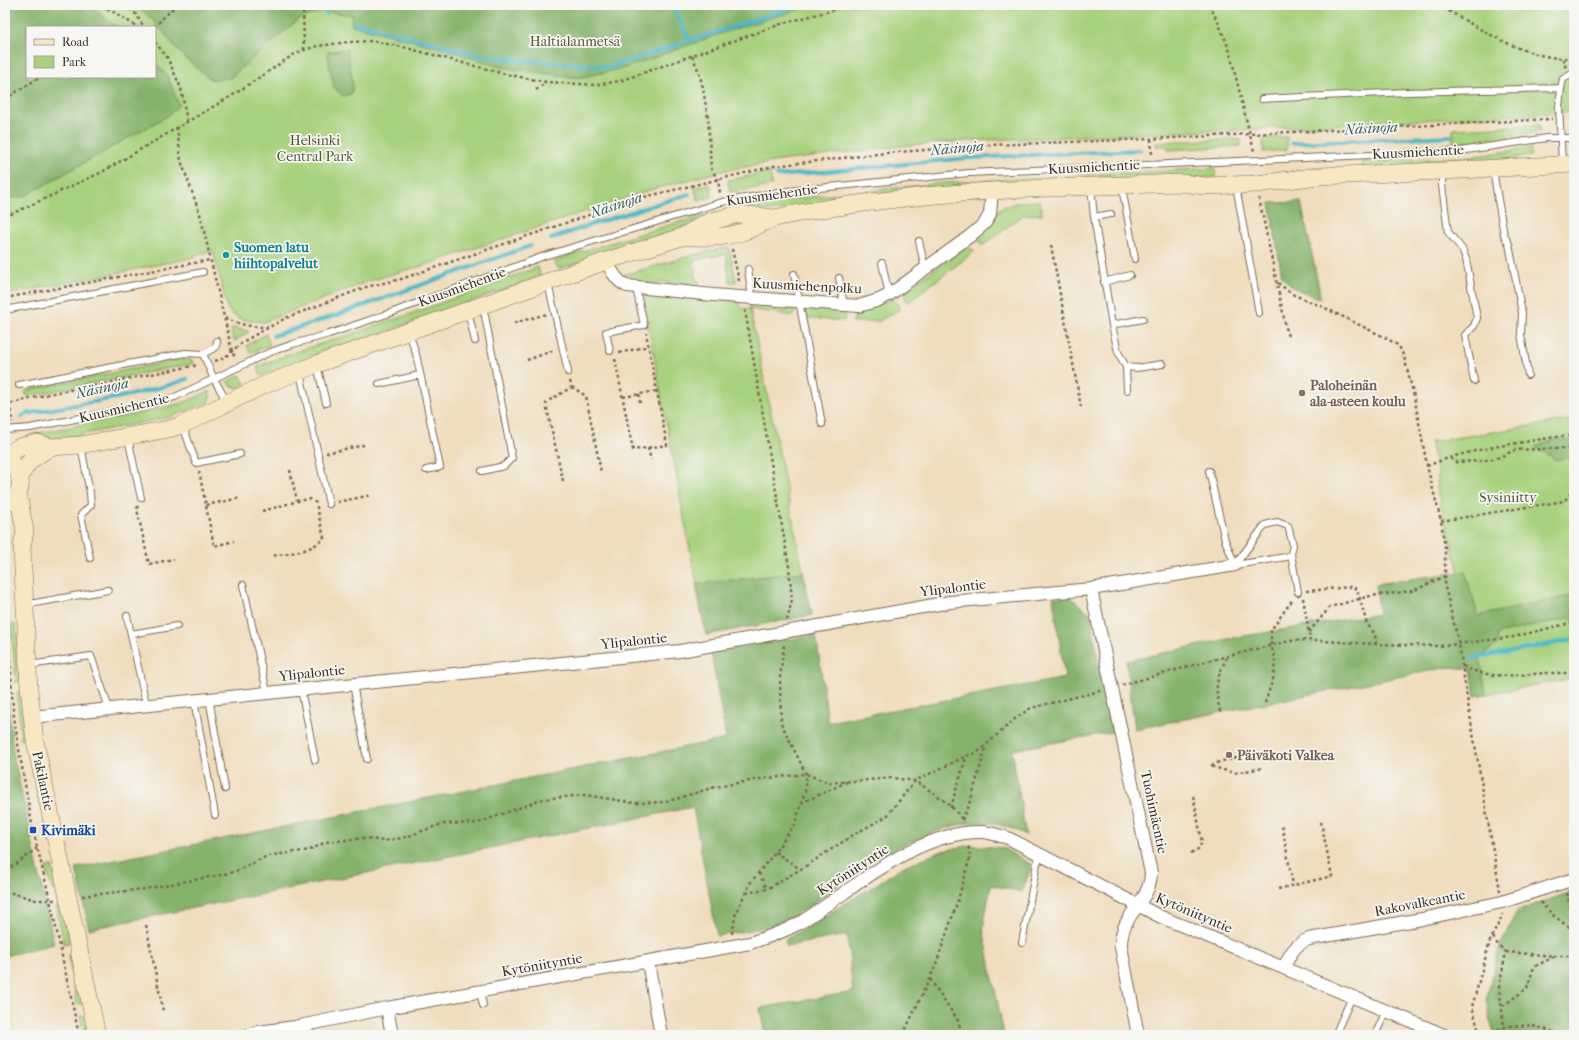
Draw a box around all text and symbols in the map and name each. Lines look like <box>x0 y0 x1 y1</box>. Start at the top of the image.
legend <box>26 26 156 78</box>
park label: Haltialanmetsä <box>530 33 621 50</box>
text: Road <box>62 35 89 49</box>
text: Park <box>62 55 87 69</box>
water label: Näsinoja <box>1343 118 1398 138</box>
park label: Helsinki Central Park <box>277 132 354 165</box>
water label: Näsinoja <box>928 137 985 159</box>
street label: Kuusmiehentie <box>1372 141 1464 163</box>
street label: Kuusmiehentie <box>1048 156 1140 178</box>
street label: Kuusmiehentie <box>725 180 819 210</box>
water label: Näsinoja <box>587 188 644 222</box>
place label: Suomen latu hiihtopalvelut <box>233 239 319 272</box>
marker: Suomen latu hiihtopalvelut <box>221 250 231 260</box>
street label: Kuusmiehentie <box>416 263 508 311</box>
street label: Kuusmiehenpolku <box>752 275 862 297</box>
water label: Näsinoja <box>73 374 130 403</box>
place label: Paloheinän ala-asteen koulu <box>1310 377 1406 410</box>
marker: Paloheinän ala-asteen koulu <box>1297 388 1307 398</box>
street label: Kuusmiehentie <box>77 389 171 427</box>
park label: Sysiniitty <box>1479 489 1537 506</box>
street label: Ylipalontie <box>918 576 987 601</box>
street label: Ylipalontie <box>599 629 668 653</box>
street label: Ylipalontie <box>277 661 346 685</box>
place label: Päiväkoti Valkea <box>1237 747 1335 764</box>
street label: Pakilantie <box>28 750 58 812</box>
marker: Päiväkoti Valkea <box>1224 750 1234 760</box>
street label: Tuohimäentie <box>1137 769 1171 855</box>
place label: Kivimäki <box>41 822 97 839</box>
marker: Kivimäki <box>28 825 38 835</box>
street label: Kytöniityntie <box>814 841 892 899</box>
street label: Rakovalkeantie <box>1373 886 1467 920</box>
street label: Kytöniityntie <box>1153 889 1235 937</box>
street label: Kytöniityntie <box>500 950 584 980</box>

